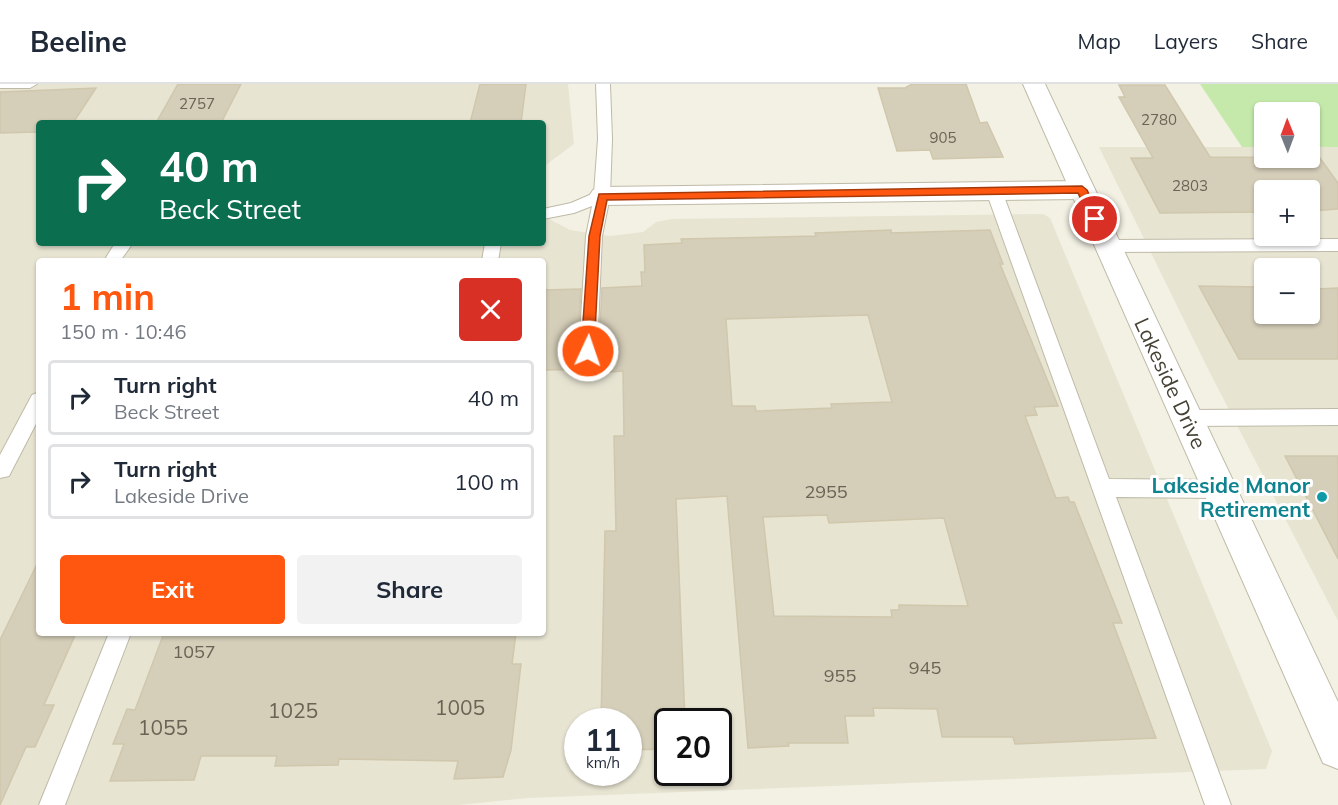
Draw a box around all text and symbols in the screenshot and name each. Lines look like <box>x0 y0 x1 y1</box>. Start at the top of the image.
text: Beeline <box>30 24 127 59</box>
text: Map <box>1078 28 1121 54</box>
text: Layers <box>1154 28 1218 54</box>
text: Share <box>1251 28 1308 54</box>
house number: 2757 <box>179 94 215 113</box>
north arrow <box>1254 102 1320 168</box>
map controls <box>1254 102 1320 324</box>
house number: 2780 <box>1141 110 1177 129</box>
house number: 905 <box>929 128 957 147</box>
text: 40 m <box>159 140 259 193</box>
icon: right <box>60 144 138 222</box>
house number: 2803 <box>1172 176 1208 195</box>
button: + <box>1254 180 1320 246</box>
text: Beck Street <box>159 192 301 226</box>
pin <box>1069 193 1120 244</box>
icon: arrive <box>1078 202 1111 235</box>
button: − <box>1254 258 1320 324</box>
text: 1 min <box>60 274 155 319</box>
button: close <box>459 278 522 341</box>
street label: Lakeside Drive <box>1129 313 1213 453</box>
text: 150 m · 10:46 <box>60 319 186 344</box>
position arrow <box>556 319 620 383</box>
text: Turn right <box>114 371 217 399</box>
icon: right <box>63 381 96 414</box>
text: 40 m <box>468 384 519 412</box>
text: Beck Street <box>114 399 219 424</box>
text: Turn right <box>114 455 217 483</box>
icon: right <box>63 465 96 498</box>
text: 100 m <box>454 468 519 496</box>
place label: Lakeside Manor Retirement <box>1151 472 1311 522</box>
house number: 2955 <box>804 480 848 503</box>
text: Lakeside Drive <box>114 483 249 508</box>
marker: Lakeside Manor Retirement <box>1315 490 1329 504</box>
button: Exit <box>60 555 285 624</box>
button: Share <box>297 555 522 624</box>
house number: 1057 <box>172 640 216 663</box>
house number: 945 <box>909 656 941 679</box>
house number: 955 <box>824 664 856 687</box>
house number: 1005 <box>435 694 485 720</box>
house number: 1025 <box>268 697 318 723</box>
speed limit sign: 20 <box>654 708 732 786</box>
house number: 1055 <box>138 714 188 740</box>
text: 11 <box>585 721 621 759</box>
text: km/h <box>586 753 620 772</box>

